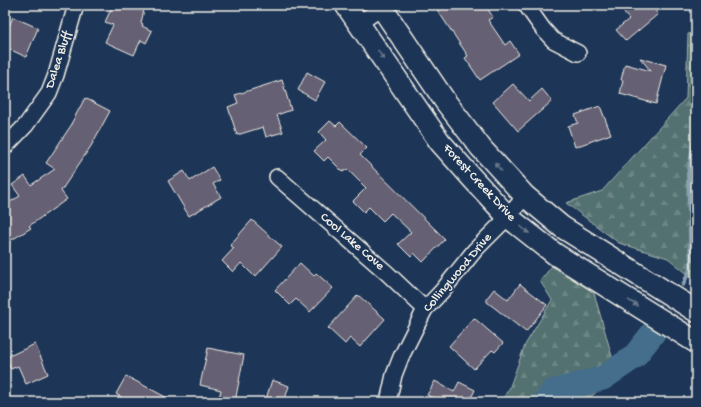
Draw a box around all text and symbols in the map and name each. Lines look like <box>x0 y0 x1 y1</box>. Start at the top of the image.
street label: Dalea Bluff <box>42 29 76 91</box>
one-way arrow <box>377 50 384 61</box>
street label: Forest Creek Drive <box>439 141 519 225</box>
one-way arrow <box>494 162 503 172</box>
street label: Cool Lake Cove <box>317 210 387 274</box>
one-way arrow <box>520 226 531 235</box>
street label: Collingwood Drive <box>421 230 496 316</box>
one-way arrow <box>627 299 639 306</box>

